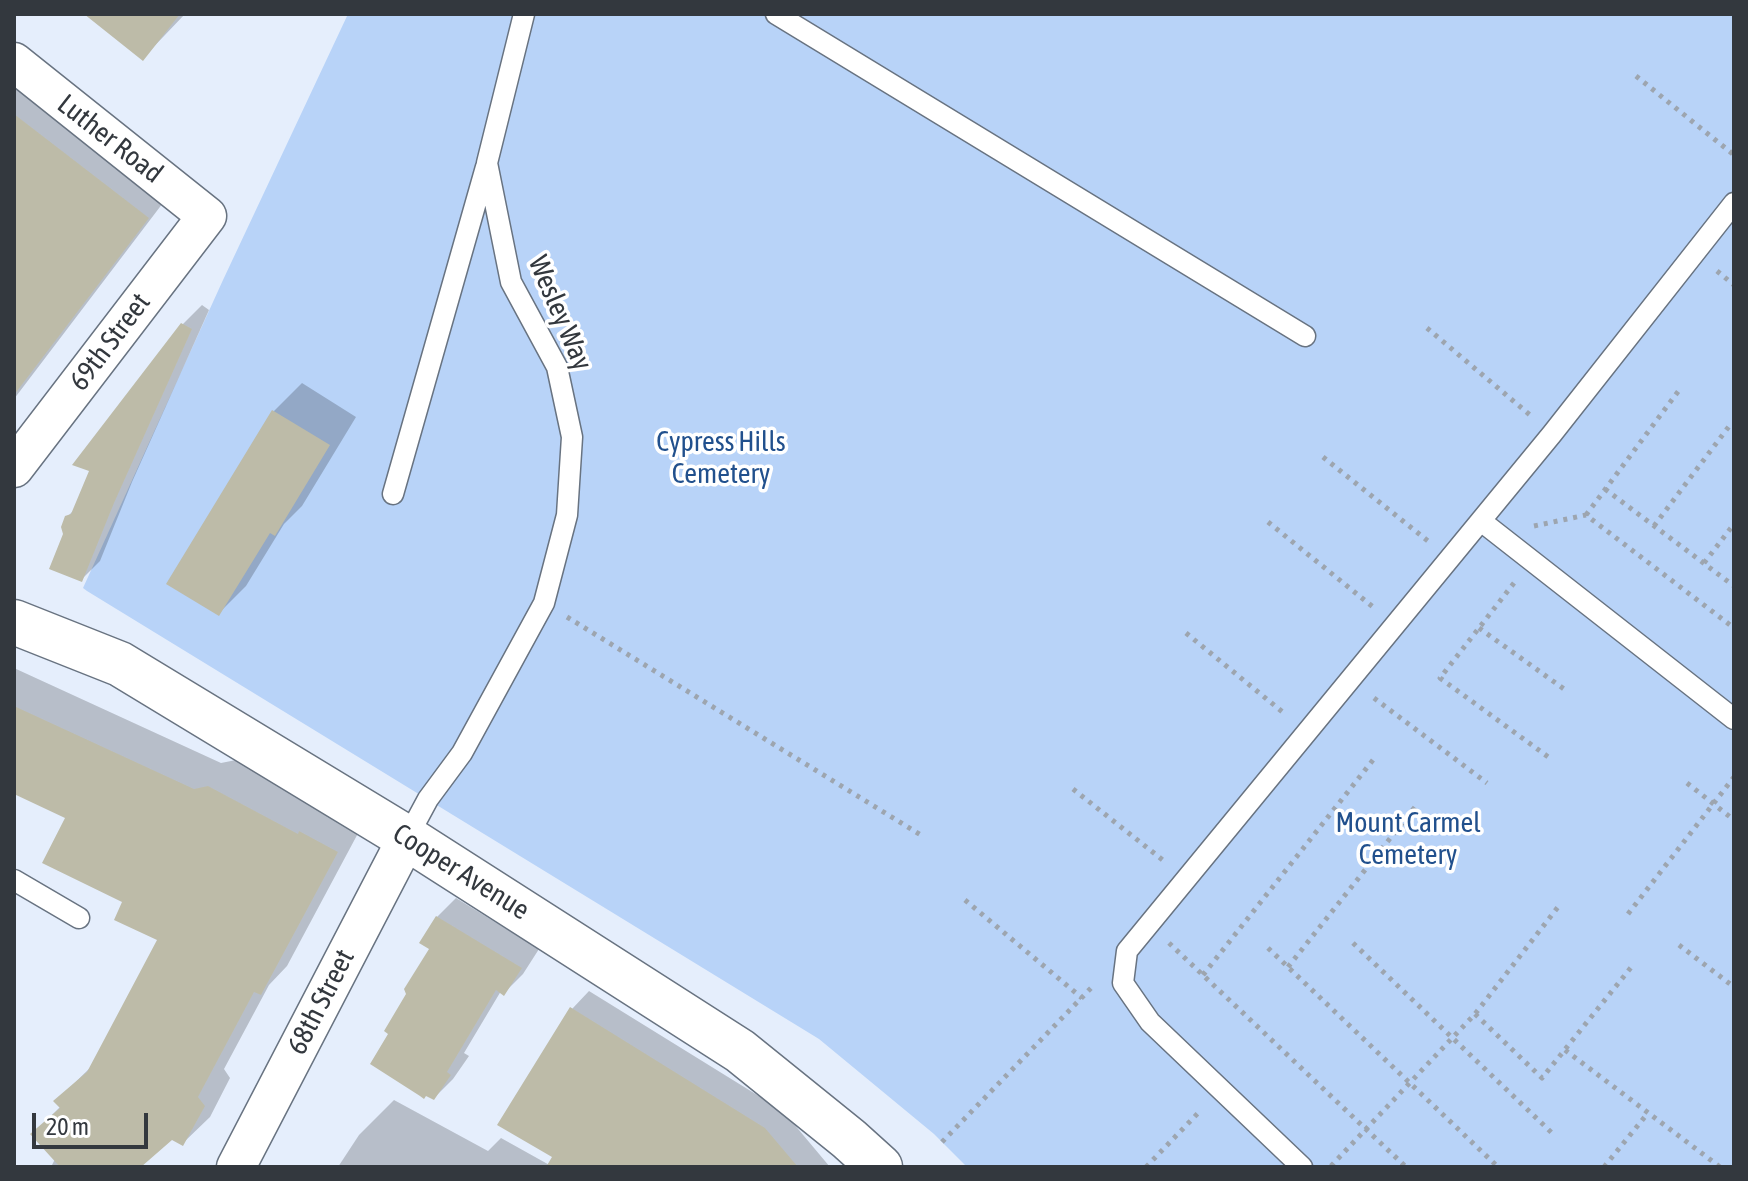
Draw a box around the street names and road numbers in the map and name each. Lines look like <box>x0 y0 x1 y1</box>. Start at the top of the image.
street label: Luther Road <box>51 88 169 190</box>
street label: Wesley Way <box>521 251 599 375</box>
street label: 69th Street <box>63 287 157 397</box>
street label: Cooper Avenue <box>387 817 535 927</box>
street label: 68th Street <box>280 944 362 1060</box>

